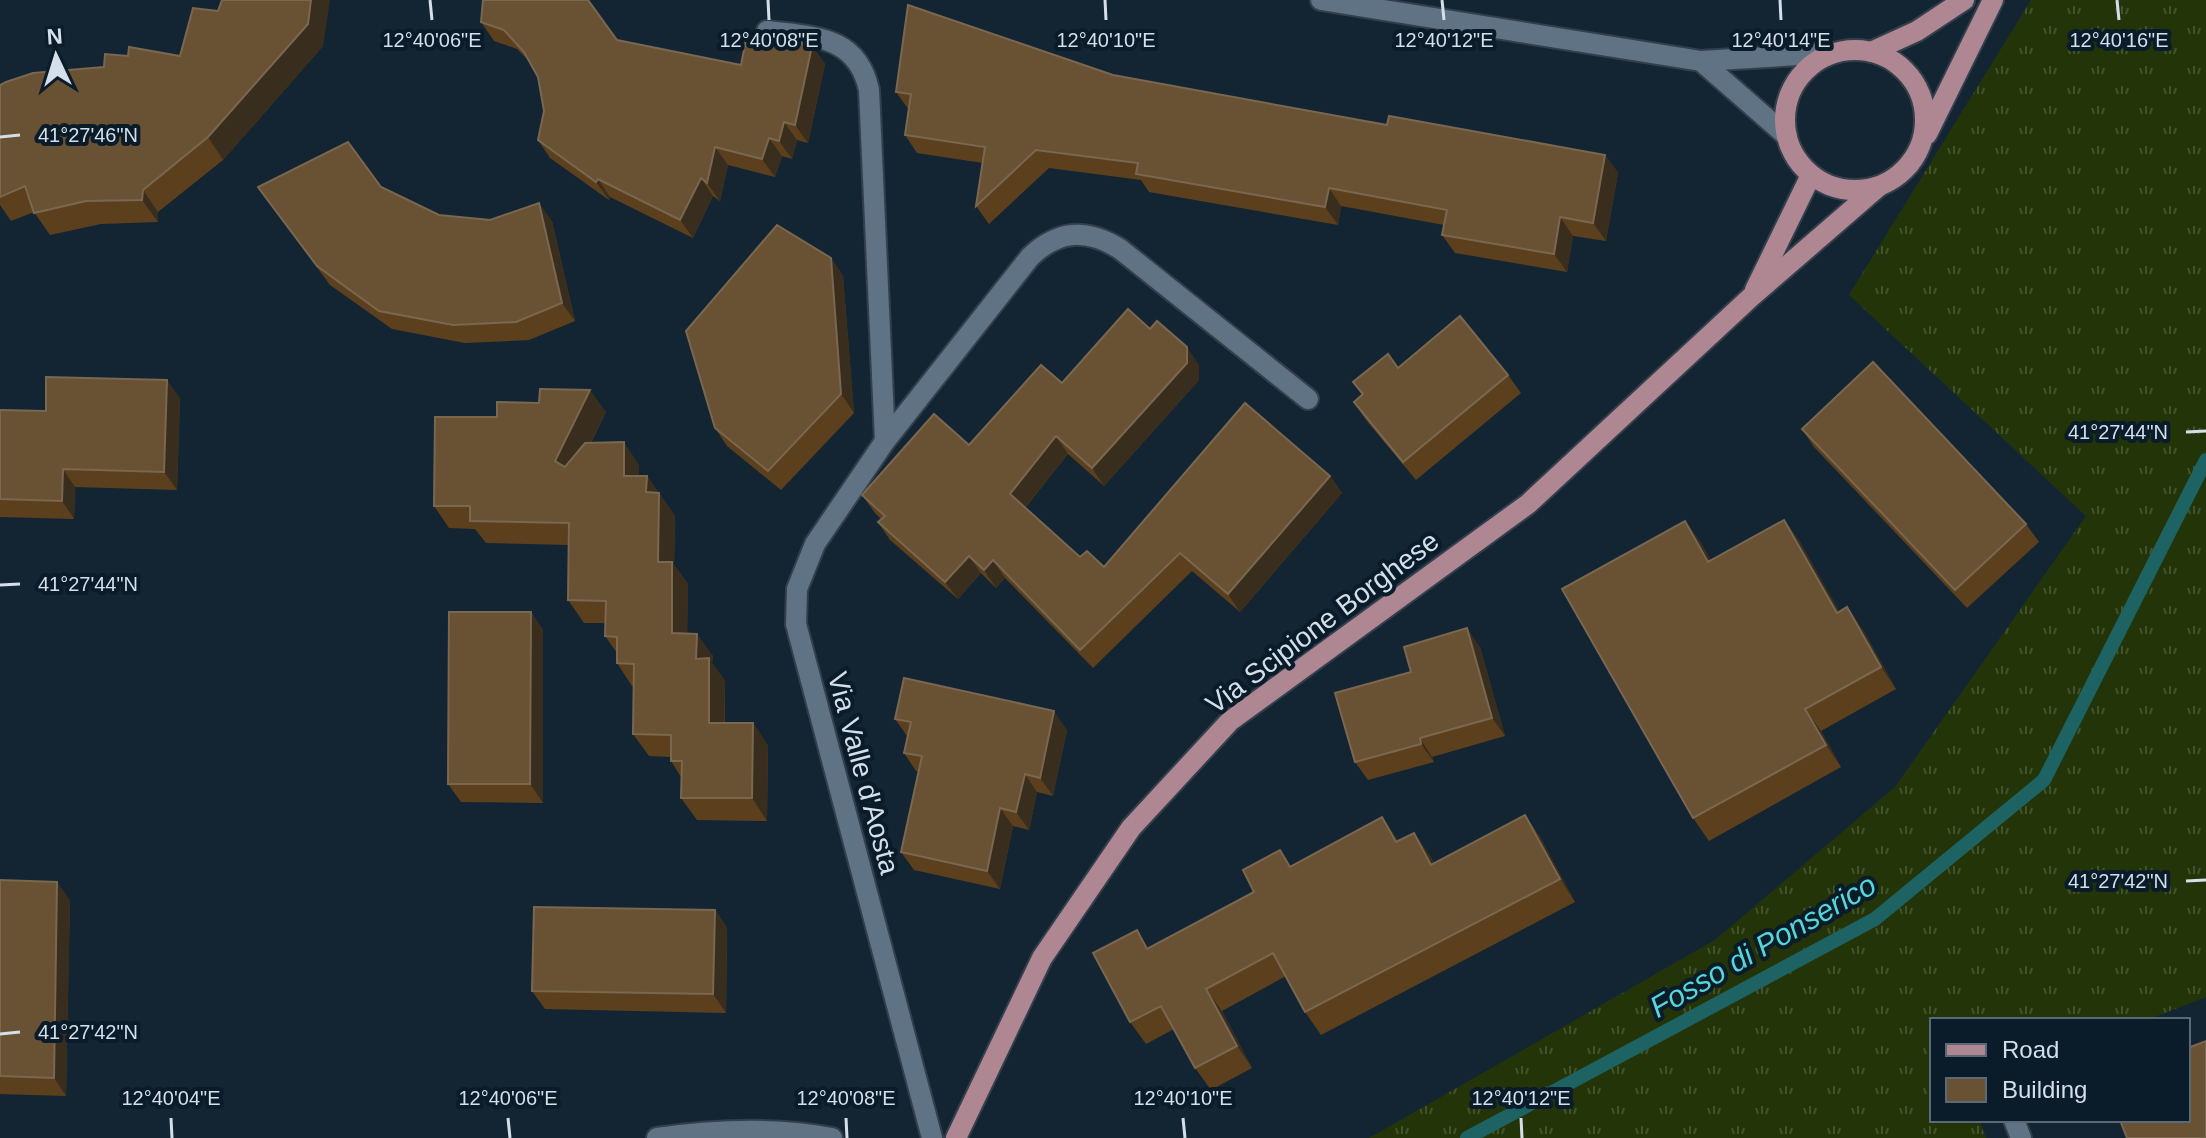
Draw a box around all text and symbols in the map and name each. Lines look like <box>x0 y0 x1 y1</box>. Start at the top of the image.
north arrow <box>16 16 96 96</box>
text: N <box>46 24 63 50</box>
text: 12°40'06"E <box>383 29 482 51</box>
text: 12°40'08"E <box>720 29 819 51</box>
text: 12°40'10"E <box>1057 29 1156 51</box>
text: 12°40'12"E <box>1395 29 1494 51</box>
text: 12°40'14"E <box>1732 29 1831 51</box>
text: 12°40'16"E <box>2070 29 2169 51</box>
text: 41°27'46"N <box>38 124 138 146</box>
text: 41°27'44"N <box>2068 421 2168 443</box>
street label: Via Scipione Borghese <box>1200 525 1445 720</box>
text: 41°27'44"N <box>38 573 138 595</box>
street label: Via Valle d'Aosta <box>822 669 906 878</box>
water label: Fosso di Ponserico <box>1644 867 1881 1024</box>
text: 41°27'42"N <box>2068 870 2168 892</box>
legend <box>1930 1018 2190 1122</box>
text: 41°27'42"N <box>38 1021 138 1043</box>
text: Road <box>2002 1036 2059 1063</box>
text: Building <box>2002 1076 2087 1103</box>
text: 12°40'04"E <box>122 1087 221 1109</box>
text: 12°40'06"E <box>459 1087 558 1109</box>
text: 12°40'08"E <box>797 1087 896 1109</box>
text: 12°40'10"E <box>1134 1087 1233 1109</box>
text: 12°40'12"E <box>1472 1087 1571 1109</box>

